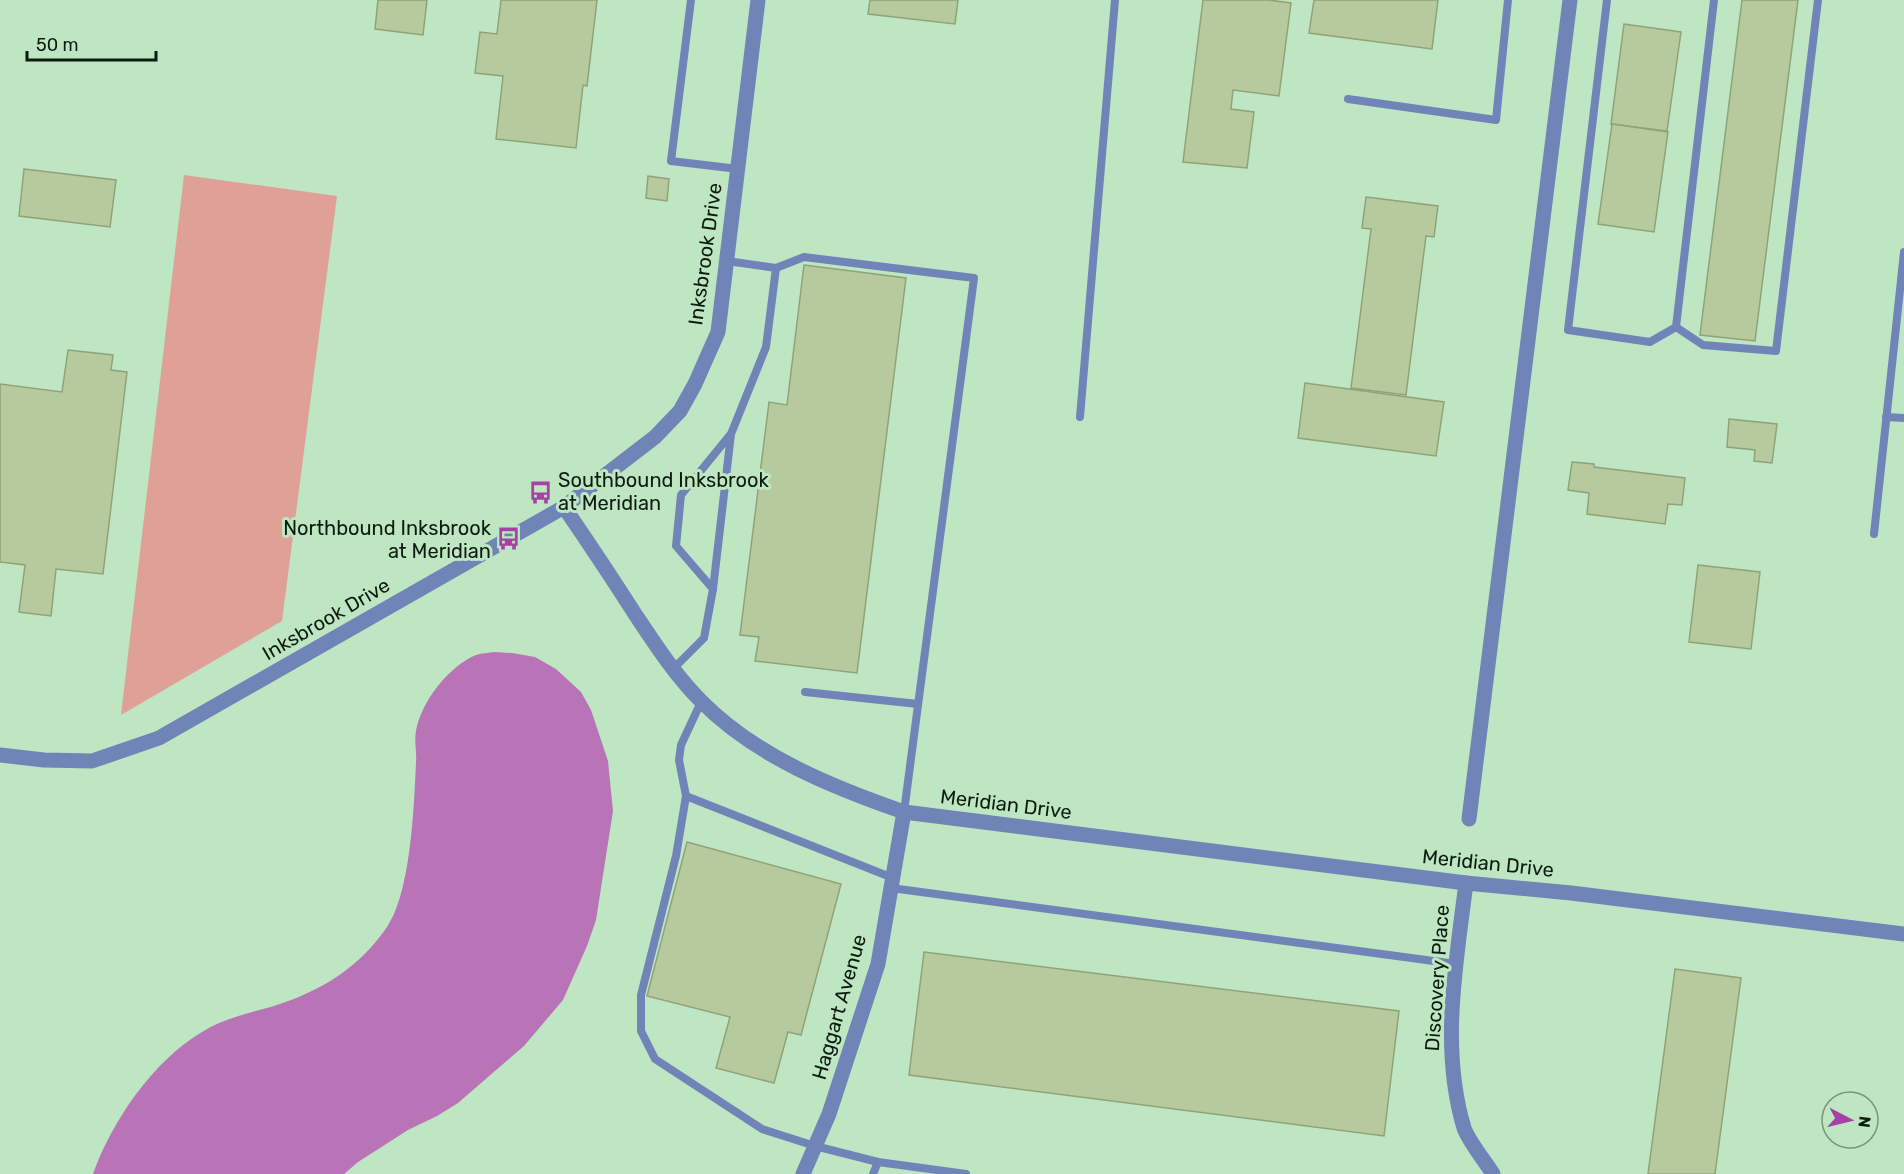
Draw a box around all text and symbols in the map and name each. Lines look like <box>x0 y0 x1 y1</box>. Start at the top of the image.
scale bar <box>27 24 156 62</box>
text: 50 m <box>36 34 79 56</box>
street label: Inksbrook Drive <box>683 181 727 327</box>
place label: Southbound Inksbrook at Meridian <box>558 468 769 515</box>
bus stop icon: Southbound Inksbrook at Meridian <box>527 479 553 505</box>
place label: Northbound Inksbrook at Meridian <box>283 516 492 563</box>
bus stop icon: Northbound Inksbrook at Meridian <box>496 526 522 552</box>
street label: Inksbrook Drive <box>258 573 394 665</box>
street label: Meridian Drive <box>939 784 1073 824</box>
street label: Meridian Drive <box>1421 844 1555 882</box>
street label: Discovery Place <box>1420 904 1454 1052</box>
street label: Haggart Avenue <box>807 932 871 1082</box>
north arrow <box>1820 1090 1880 1150</box>
text: N <box>1854 1115 1875 1129</box>

